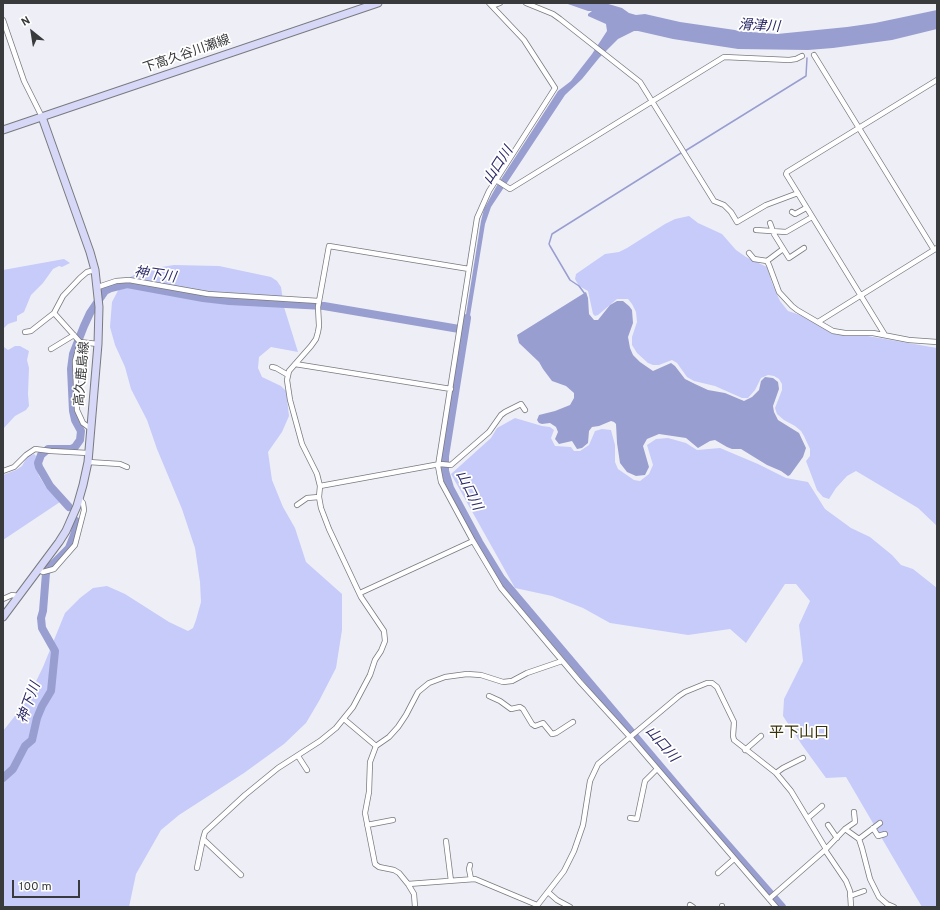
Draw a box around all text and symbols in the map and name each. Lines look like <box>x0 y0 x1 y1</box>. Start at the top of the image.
north arrow <box>12 12 52 52</box>
text: N <box>19 14 33 30</box>
water label: 滑津川 <box>738 18 780 36</box>
street label: 下高久谷川瀬線 <box>141 33 233 77</box>
water label: 山口川 <box>481 144 517 188</box>
water label: 神下川 <box>133 265 177 287</box>
street label: 高久鹿島線 <box>72 341 94 407</box>
water label: 山口川 <box>451 468 485 514</box>
water label: 神下川 <box>15 680 45 726</box>
water label: 山口川 <box>641 724 681 766</box>
district label: 平下山口 <box>769 725 829 743</box>
scale bar <box>14 872 82 898</box>
text: 100 m <box>19 879 52 895</box>

